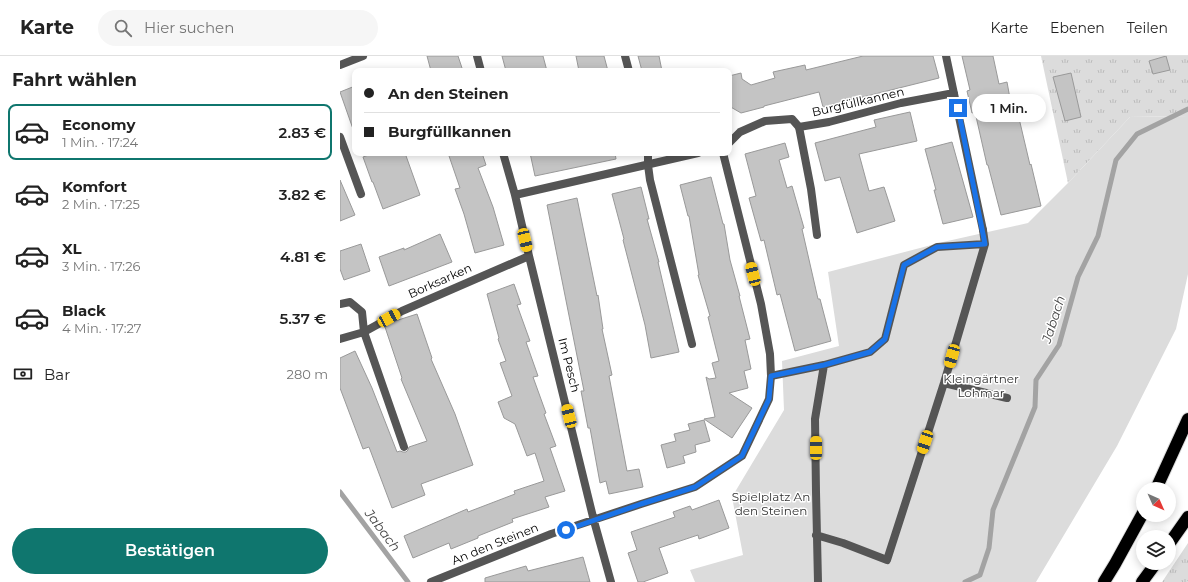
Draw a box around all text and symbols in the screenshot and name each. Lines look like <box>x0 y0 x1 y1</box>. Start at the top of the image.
search box <box>98 10 378 46</box>
text: Karte <box>20 16 74 39</box>
icon: search <box>112 17 134 39</box>
text: Hier suchen <box>144 18 234 37</box>
text: Karte <box>990 19 1028 37</box>
text: Ebenen <box>1050 19 1105 37</box>
text: Teilen <box>1127 19 1168 37</box>
text: Fahrt wählen <box>12 69 137 91</box>
text: An den Steinen <box>388 84 509 103</box>
street label: Burgfüllkannen <box>810 84 906 119</box>
callout: 1 Min. <box>972 94 1046 122</box>
route end <box>949 99 967 117</box>
text: 1 Min. <box>991 100 1027 116</box>
icon: car <box>14 114 50 150</box>
text: Economy <box>62 115 135 134</box>
text: Burgfüllkannen <box>388 122 511 141</box>
text: 2.83 € <box>279 123 326 142</box>
text: 1 Min. · 17:24 <box>62 134 138 150</box>
icon: car <box>14 176 50 212</box>
text: Komfort <box>62 177 127 196</box>
text: 3.82 € <box>279 185 326 204</box>
text: 2 Min. · 17:25 <box>62 196 140 212</box>
car <box>516 227 534 253</box>
icon: car <box>14 238 50 274</box>
text: XL <box>62 239 81 258</box>
text: 4.81 € <box>280 247 326 266</box>
text: 3 Min. · 17:26 <box>62 258 140 274</box>
street label: Borksarken <box>406 260 474 301</box>
car <box>744 261 762 287</box>
water label: Jabach <box>1038 293 1068 346</box>
icon: car <box>14 300 50 336</box>
text: Black <box>62 301 106 320</box>
car <box>376 307 402 329</box>
text: 5.37 € <box>280 309 326 328</box>
text: 4 Min. · 17:27 <box>62 320 141 336</box>
street label: Im Pesch <box>555 336 584 394</box>
car <box>943 343 961 369</box>
icon: cash <box>12 363 34 385</box>
text: Bar <box>44 365 70 384</box>
text: 280 m <box>287 366 328 382</box>
park label: Kleingärtner Lohmar <box>943 371 1019 400</box>
car <box>560 403 578 429</box>
car <box>916 429 934 455</box>
car <box>810 436 822 460</box>
north arrow <box>1136 482 1176 522</box>
map controls <box>1136 482 1176 570</box>
park label: Spielplatz An den Steinen <box>732 489 810 518</box>
water label: Jabach <box>361 505 404 554</box>
street label: An den Steinen <box>449 519 540 568</box>
route start <box>557 521 575 539</box>
button: Bestätigen <box>12 528 328 574</box>
button: layers <box>1136 530 1176 570</box>

